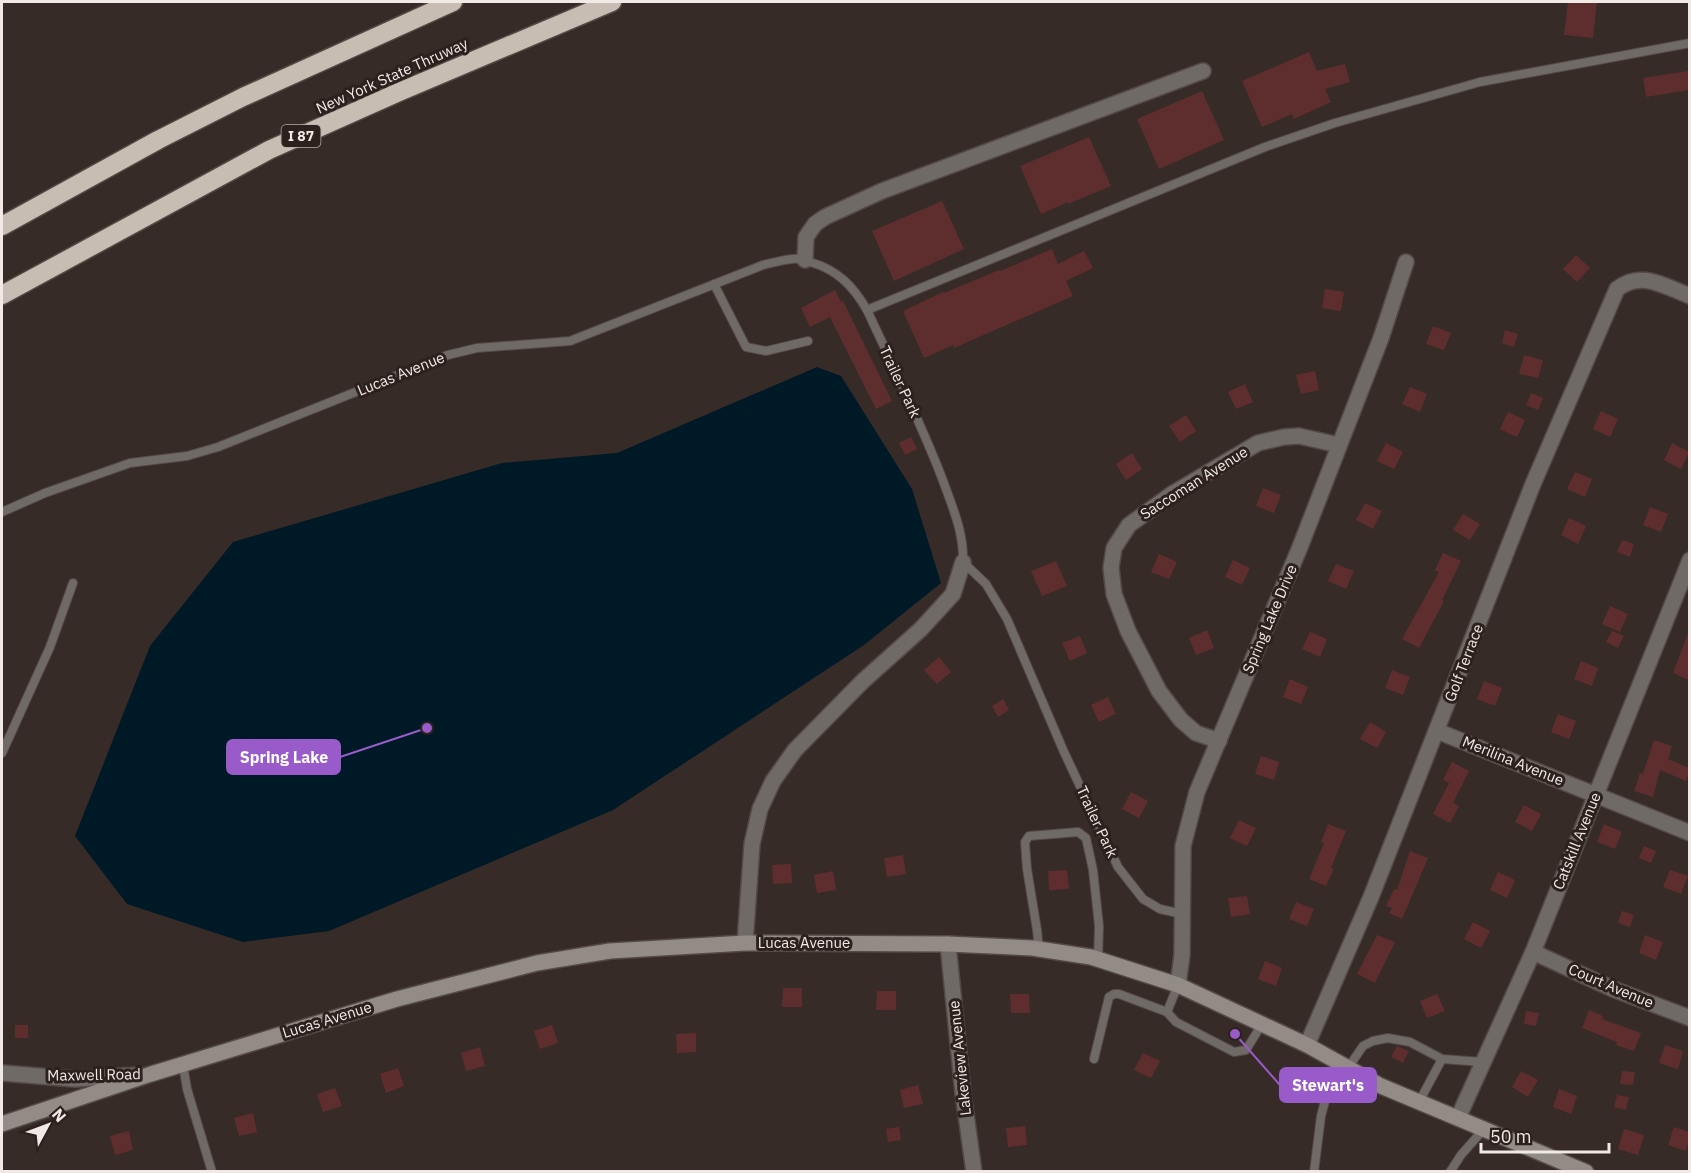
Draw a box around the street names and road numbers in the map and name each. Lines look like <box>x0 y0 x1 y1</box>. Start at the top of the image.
street label: New York State Thruway <box>313 33 471 118</box>
road number: I 87 <box>282 125 320 147</box>
street label: Trailer Park <box>876 343 925 421</box>
street label: Lucas Avenue <box>354 347 447 400</box>
street label: Saccoman Avenue <box>1136 442 1251 523</box>
street label: Spring Lake Drive <box>1238 562 1301 676</box>
street label: Golf Terrace <box>1440 621 1487 704</box>
street label: Merilina Avenue <box>1460 732 1567 790</box>
street label: Trailer Park <box>1073 783 1122 861</box>
street label: Catskill Avenue <box>1548 789 1605 892</box>
street label: Lucas Avenue <box>758 933 850 952</box>
street label: Court Avenue <box>1566 959 1657 1012</box>
street label: Lucas Avenue <box>280 997 374 1042</box>
street label: Lakeview Avenue <box>944 1000 975 1117</box>
street label: Maxwell Road <box>47 1064 141 1085</box>

